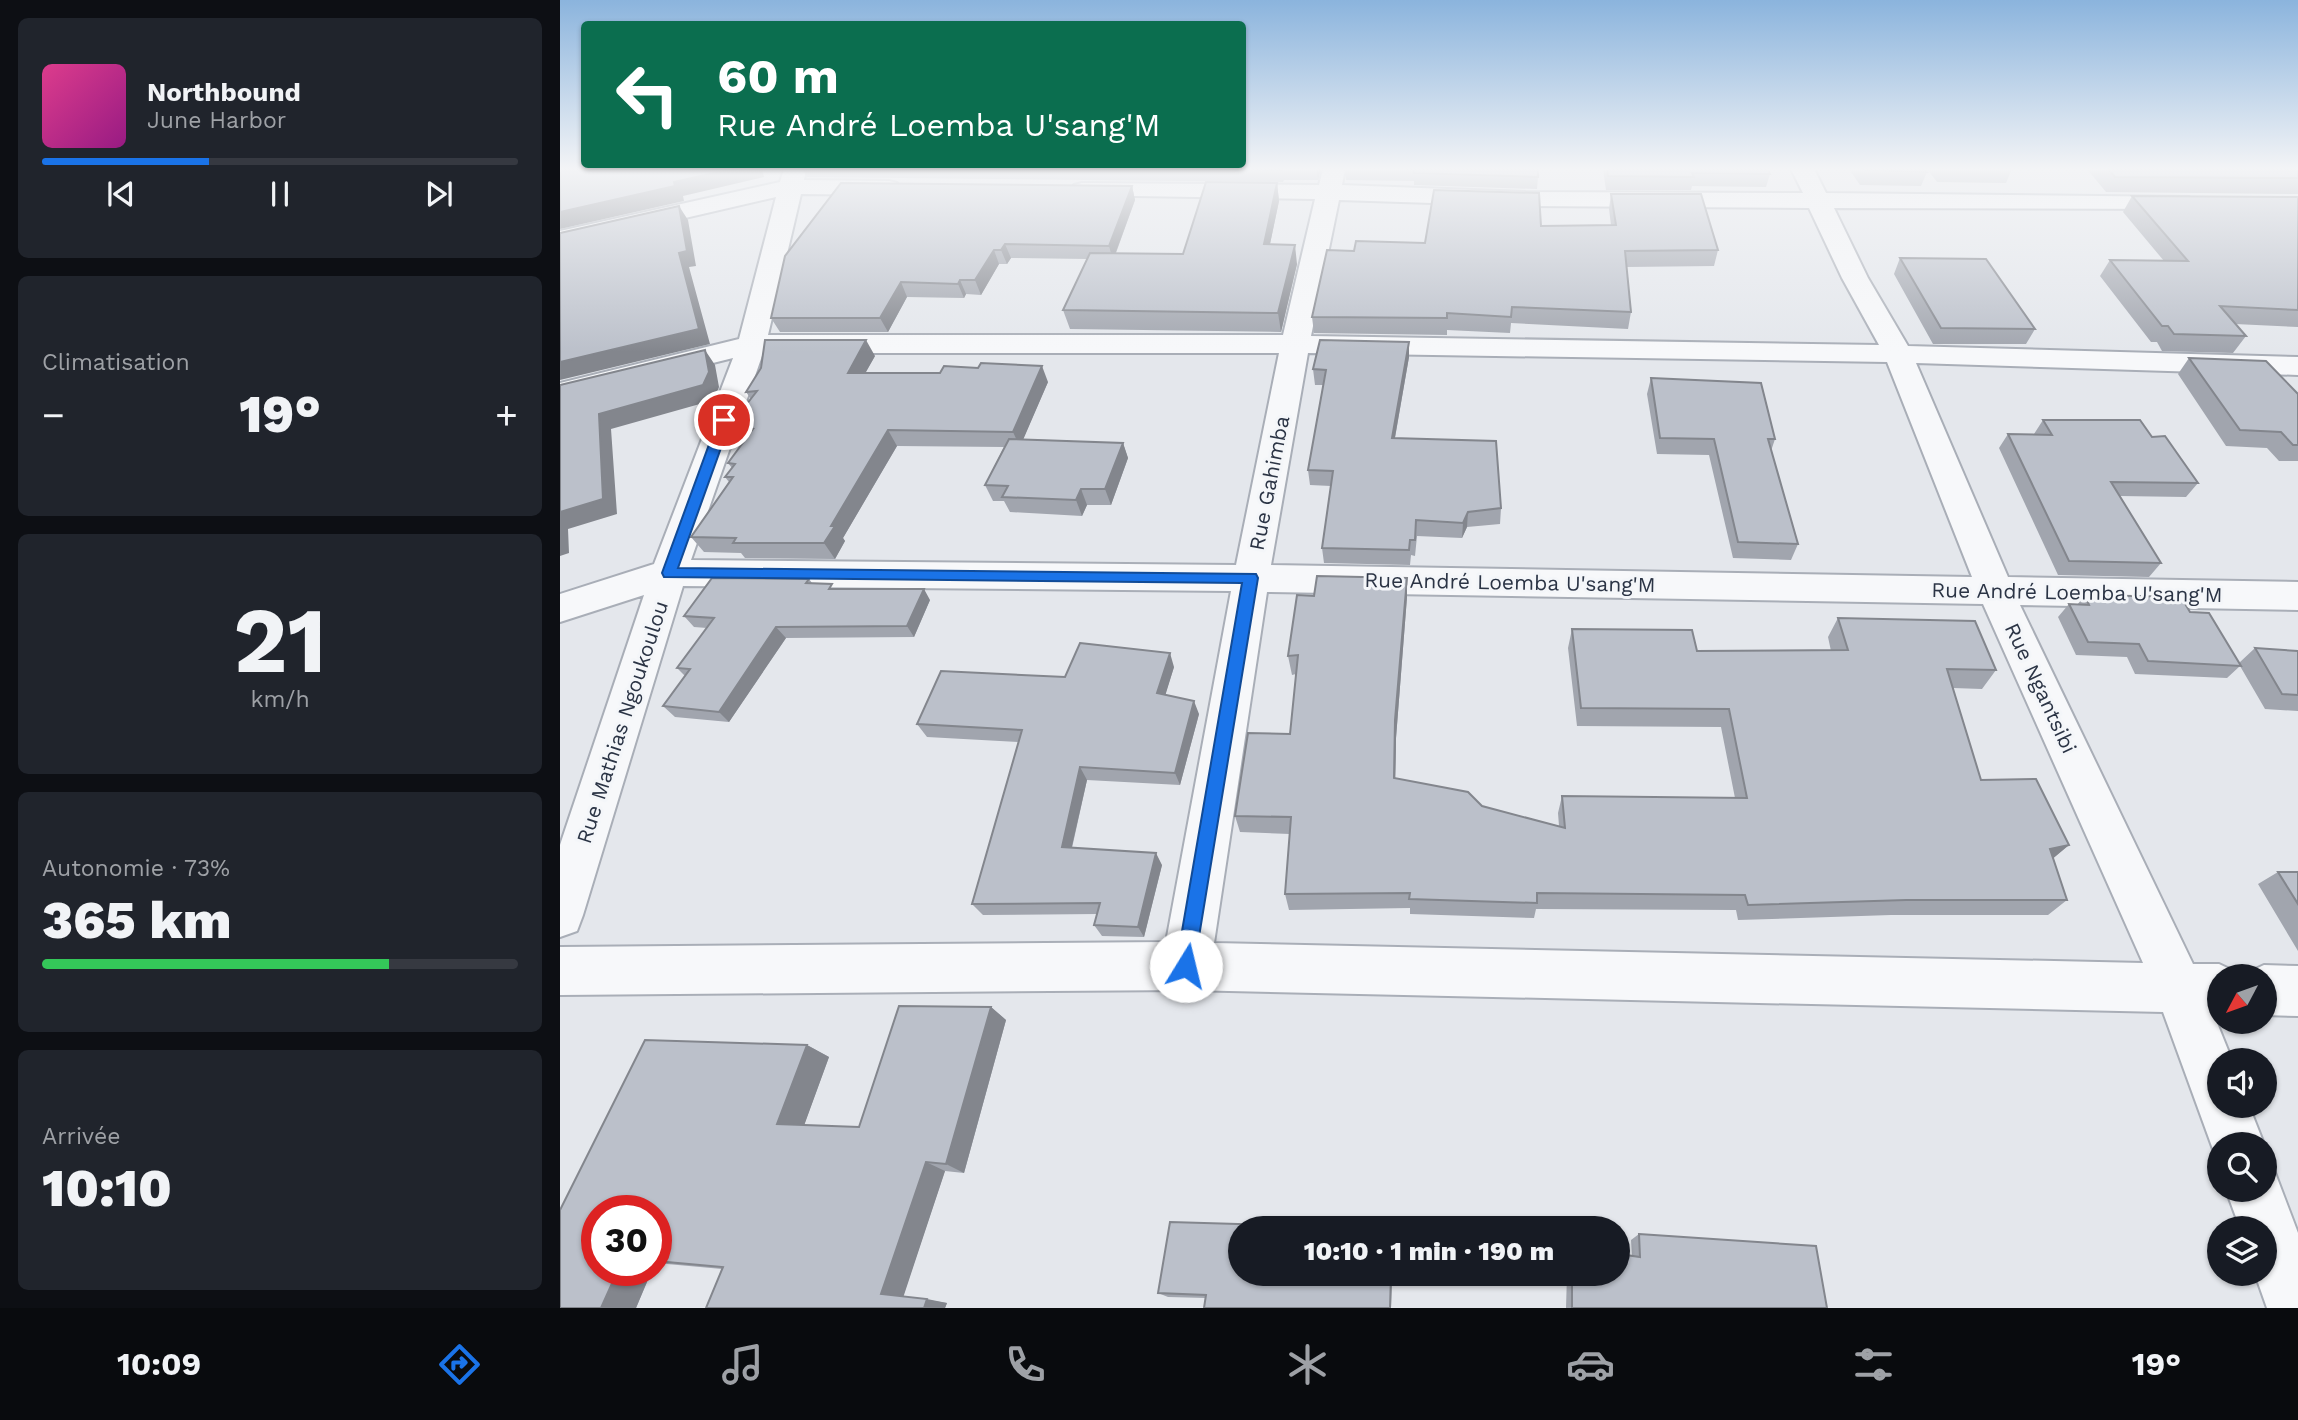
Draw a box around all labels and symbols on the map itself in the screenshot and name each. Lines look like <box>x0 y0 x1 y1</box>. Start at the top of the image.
pin <box>694 390 754 450</box>
street label: Rue Gahimba <box>1244 413 1294 552</box>
street label: Rue André Loemba U'sang'M <box>1364 567 1656 597</box>
street label: Rue André Loemba U'sang'M <box>1931 577 2223 607</box>
street label: Rue Mathias Ngoukoulou <box>571 597 673 847</box>
street label: Rue Ngantsibi <box>2000 619 2082 757</box>
position arrow <box>1149 929 1223 1003</box>
north arrow <box>2207 964 2277 1034</box>
speed limit sign: 30 <box>581 1195 672 1286</box>

